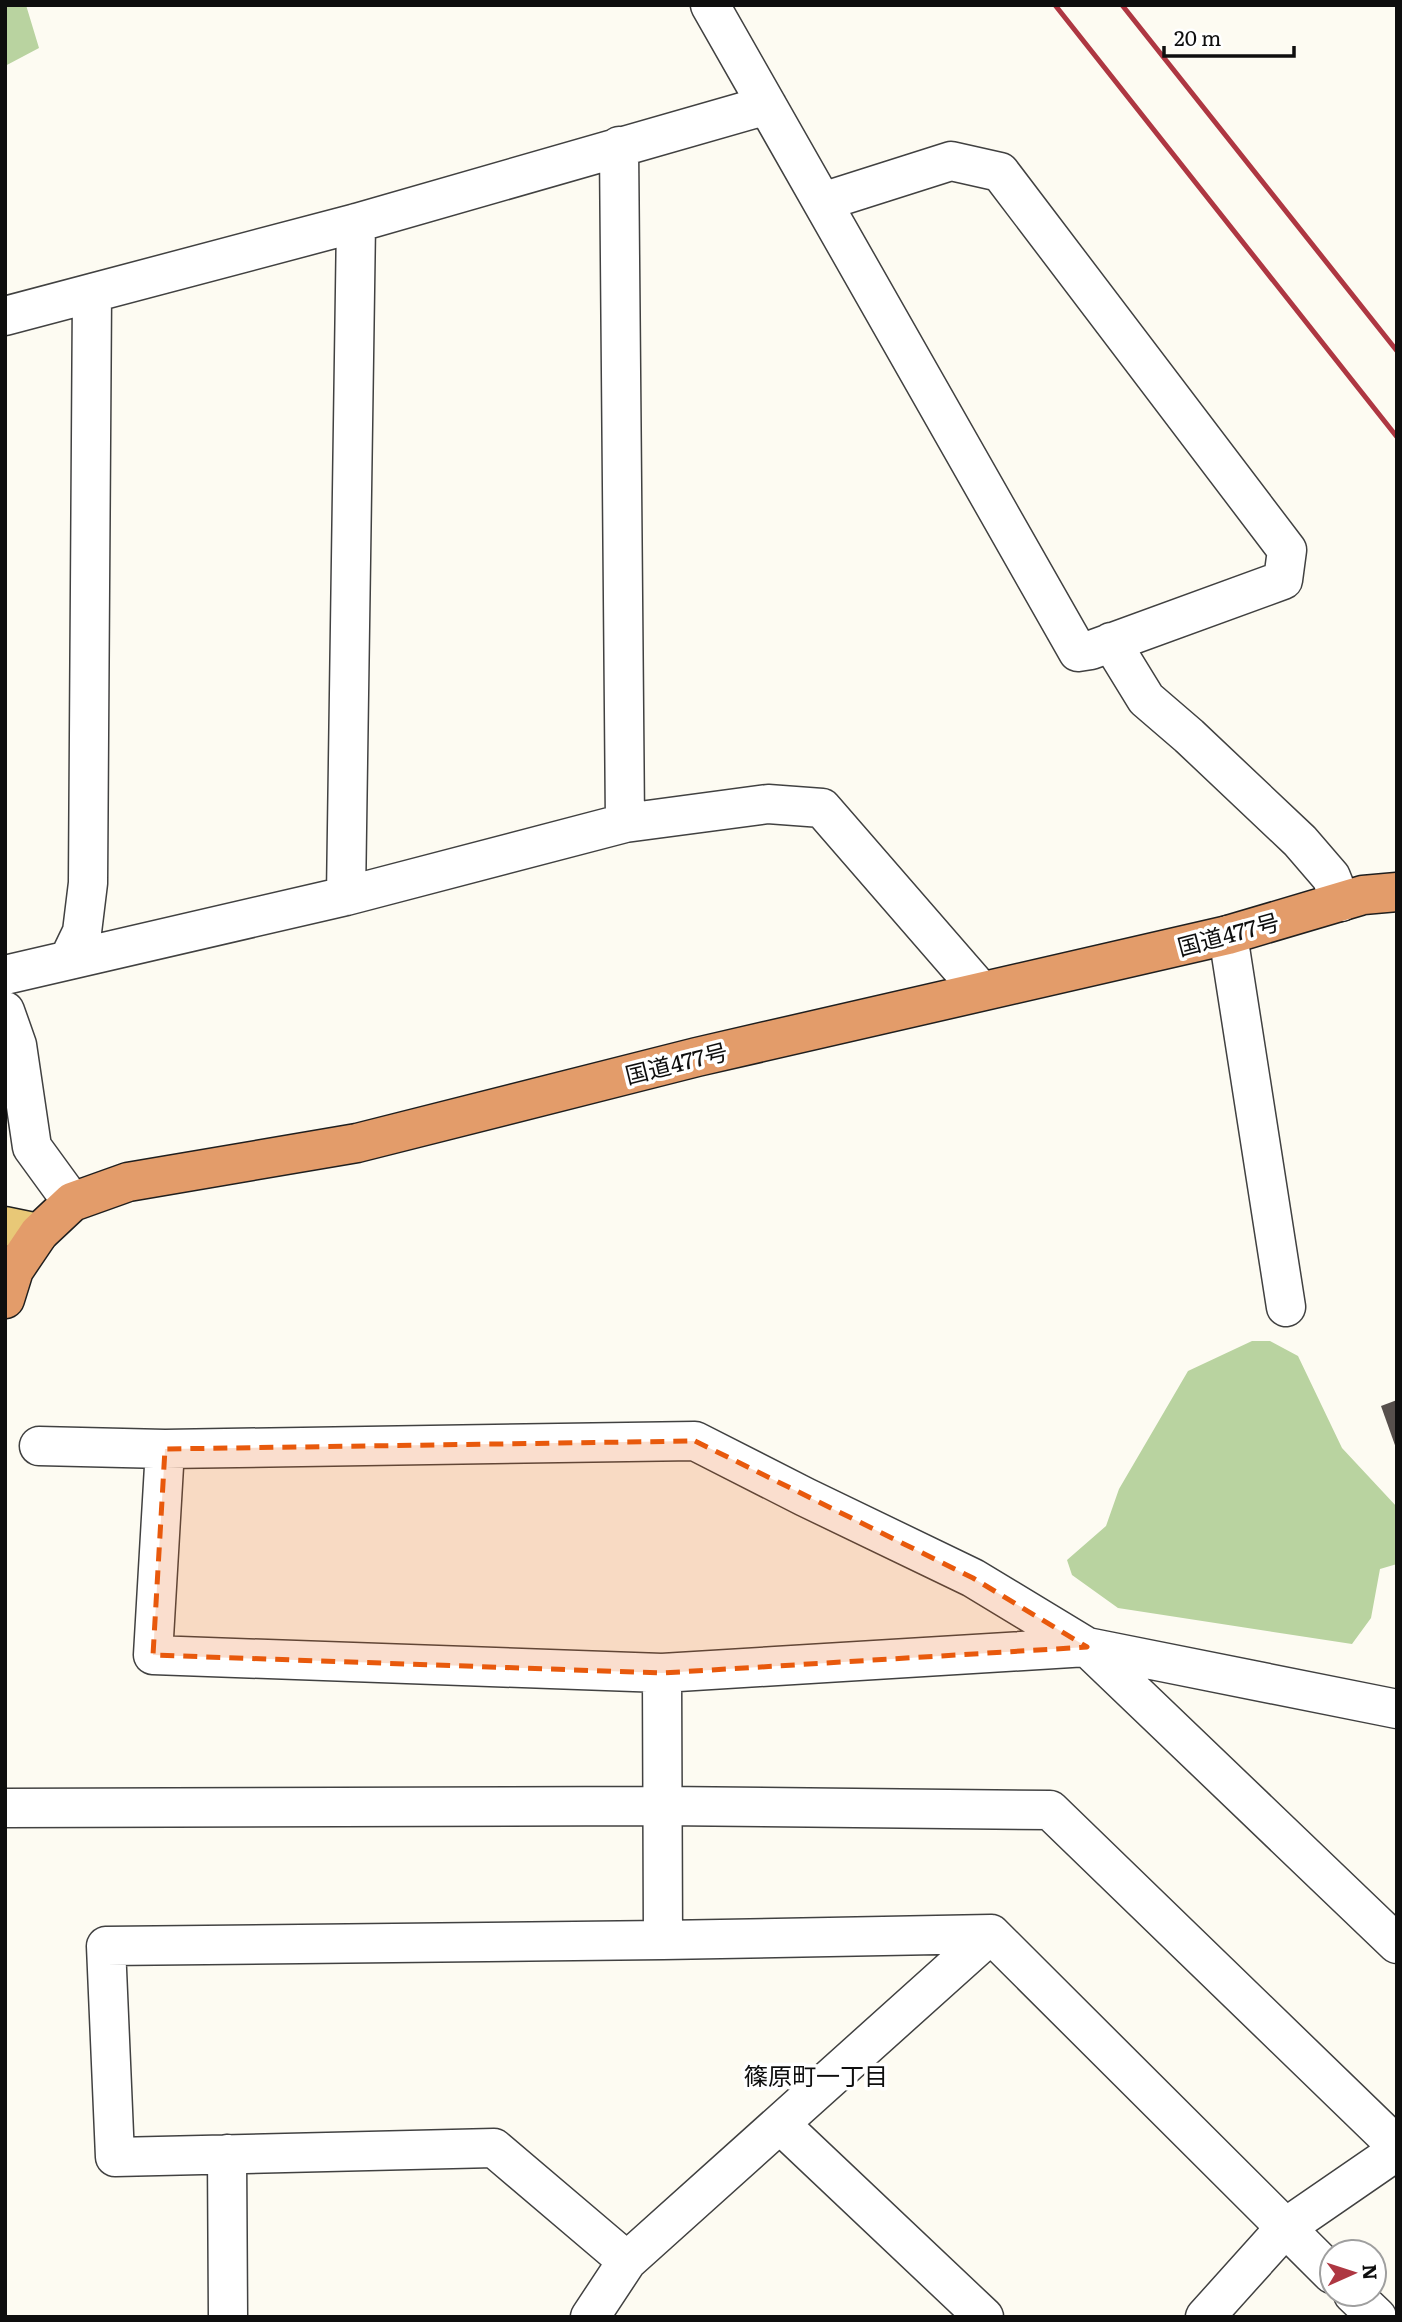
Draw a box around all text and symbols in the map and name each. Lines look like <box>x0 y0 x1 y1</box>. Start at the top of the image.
scale bar <box>1164 14 1294 58</box>
text: 20 m <box>1174 21 1221 52</box>
street label: 国道477号 <box>1173 903 1283 963</box>
street label: 国道477号 <box>621 1033 731 1091</box>
district label: 篠原町一丁目 <box>744 2057 888 2092</box>
north arrow <box>1318 2238 1388 2308</box>
text: N <box>1357 2263 1385 2281</box>

